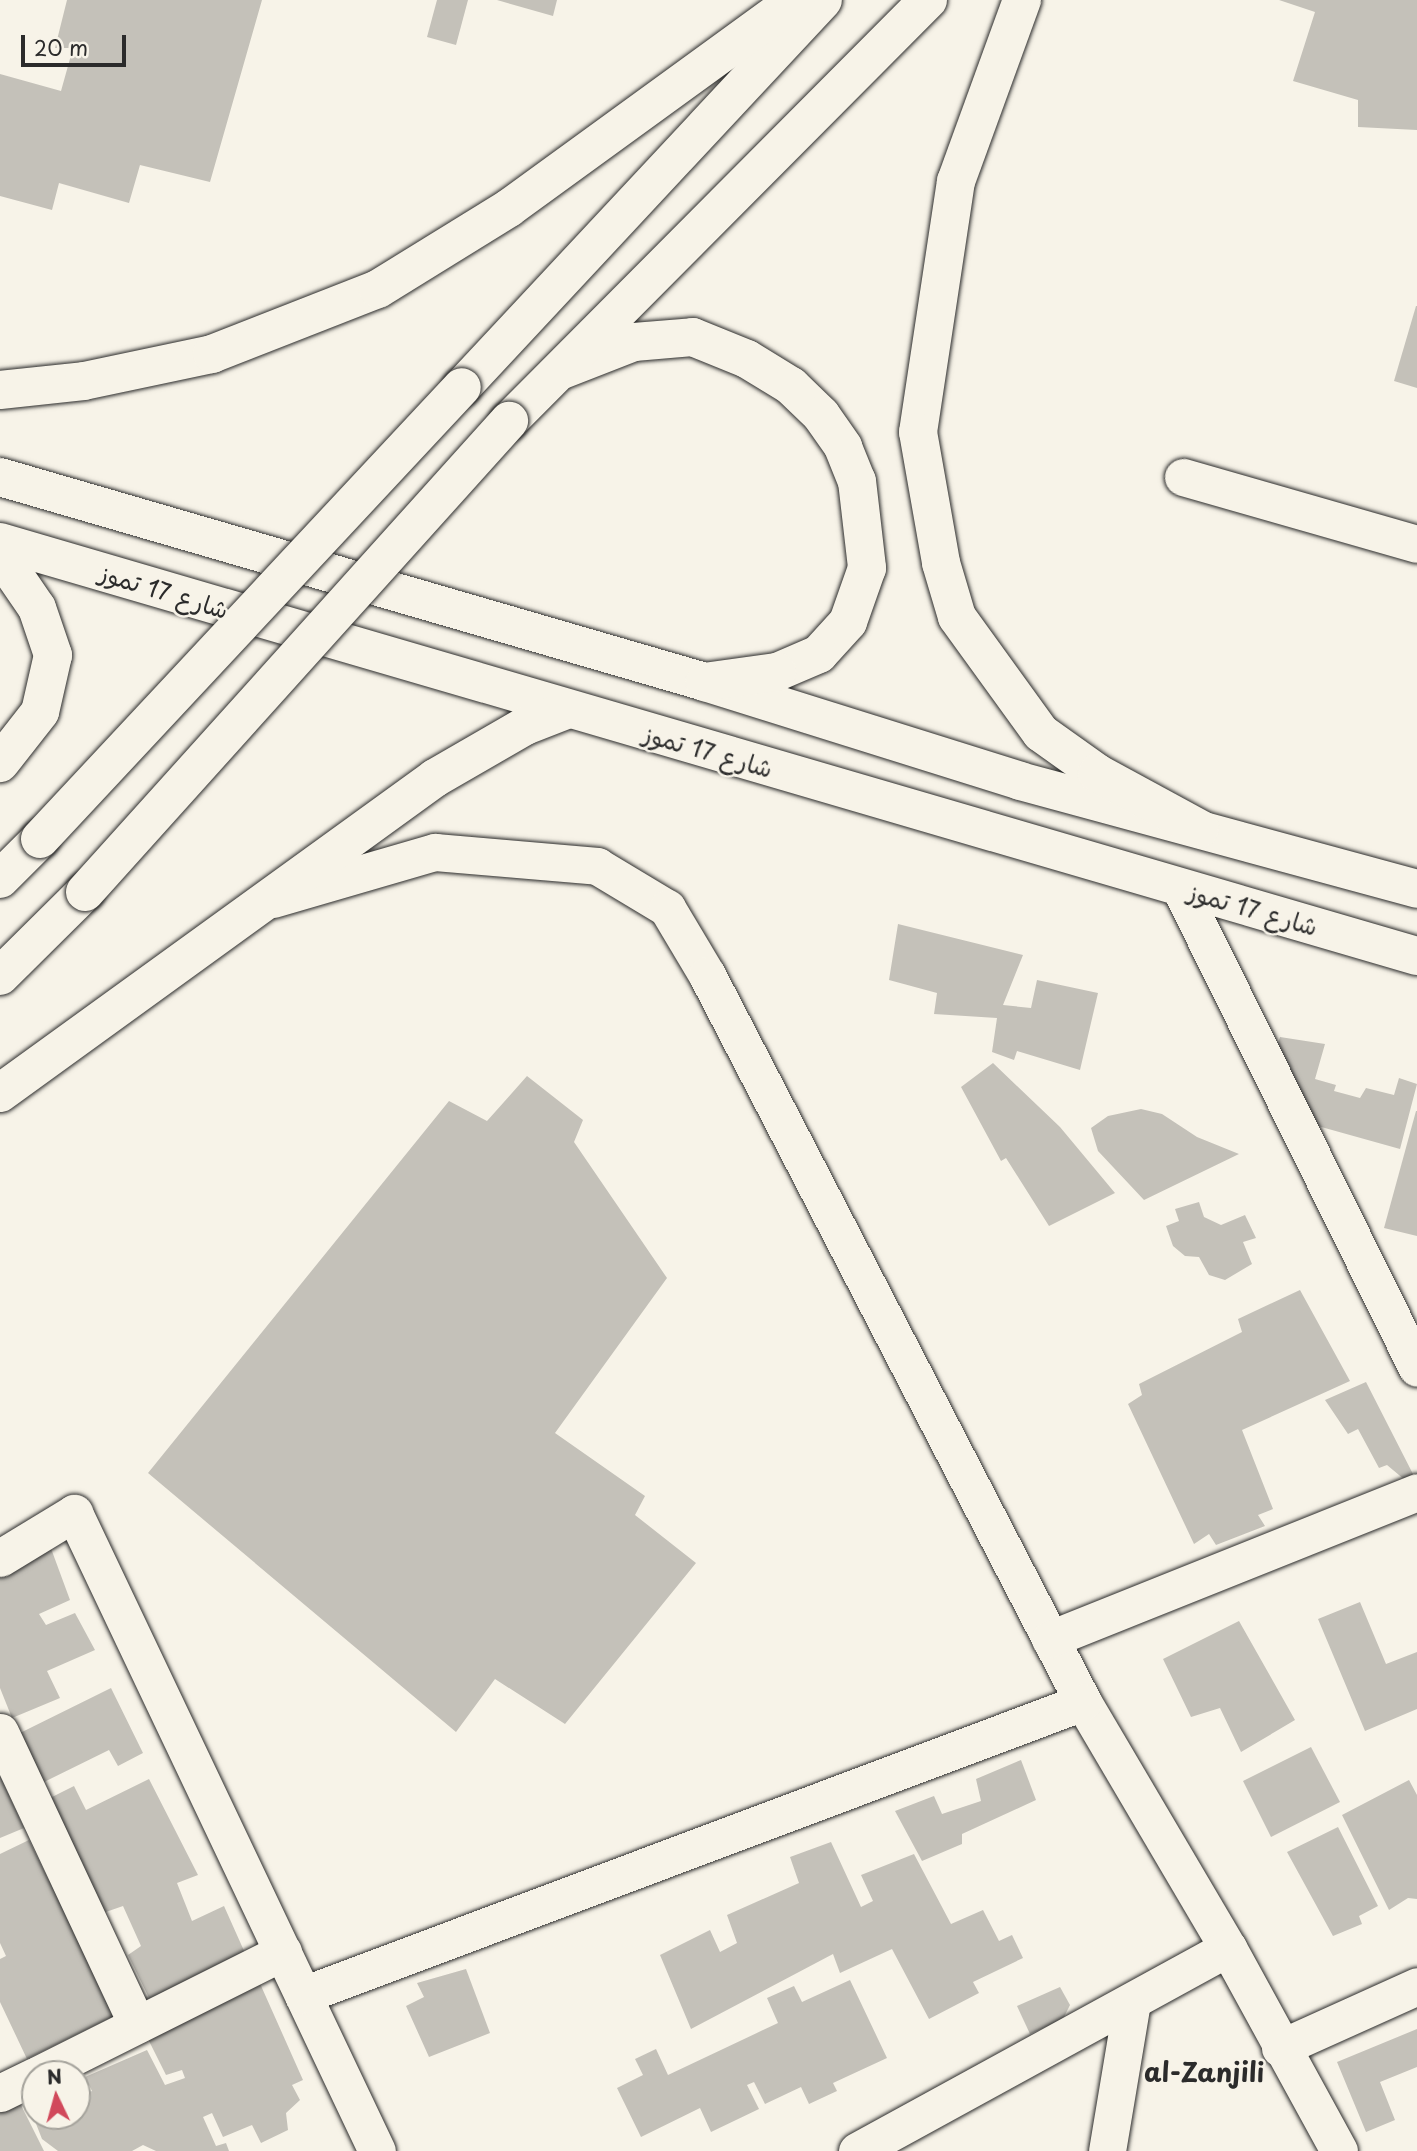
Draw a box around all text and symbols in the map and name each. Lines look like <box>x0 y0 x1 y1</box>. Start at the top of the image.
scale bar <box>24 21 130 65</box>
text: 20 m <box>34 31 88 63</box>
street label: شارع 17 تموز <box>96 558 232 624</box>
street label: شارع 17 تموز <box>640 719 776 783</box>
street label: شارع 17 تموز <box>1185 877 1321 941</box>
district label: al-Zanjili <box>1144 2056 1264 2088</box>
north arrow <box>21 2060 91 2130</box>
text: N <box>46 2061 63 2091</box>

